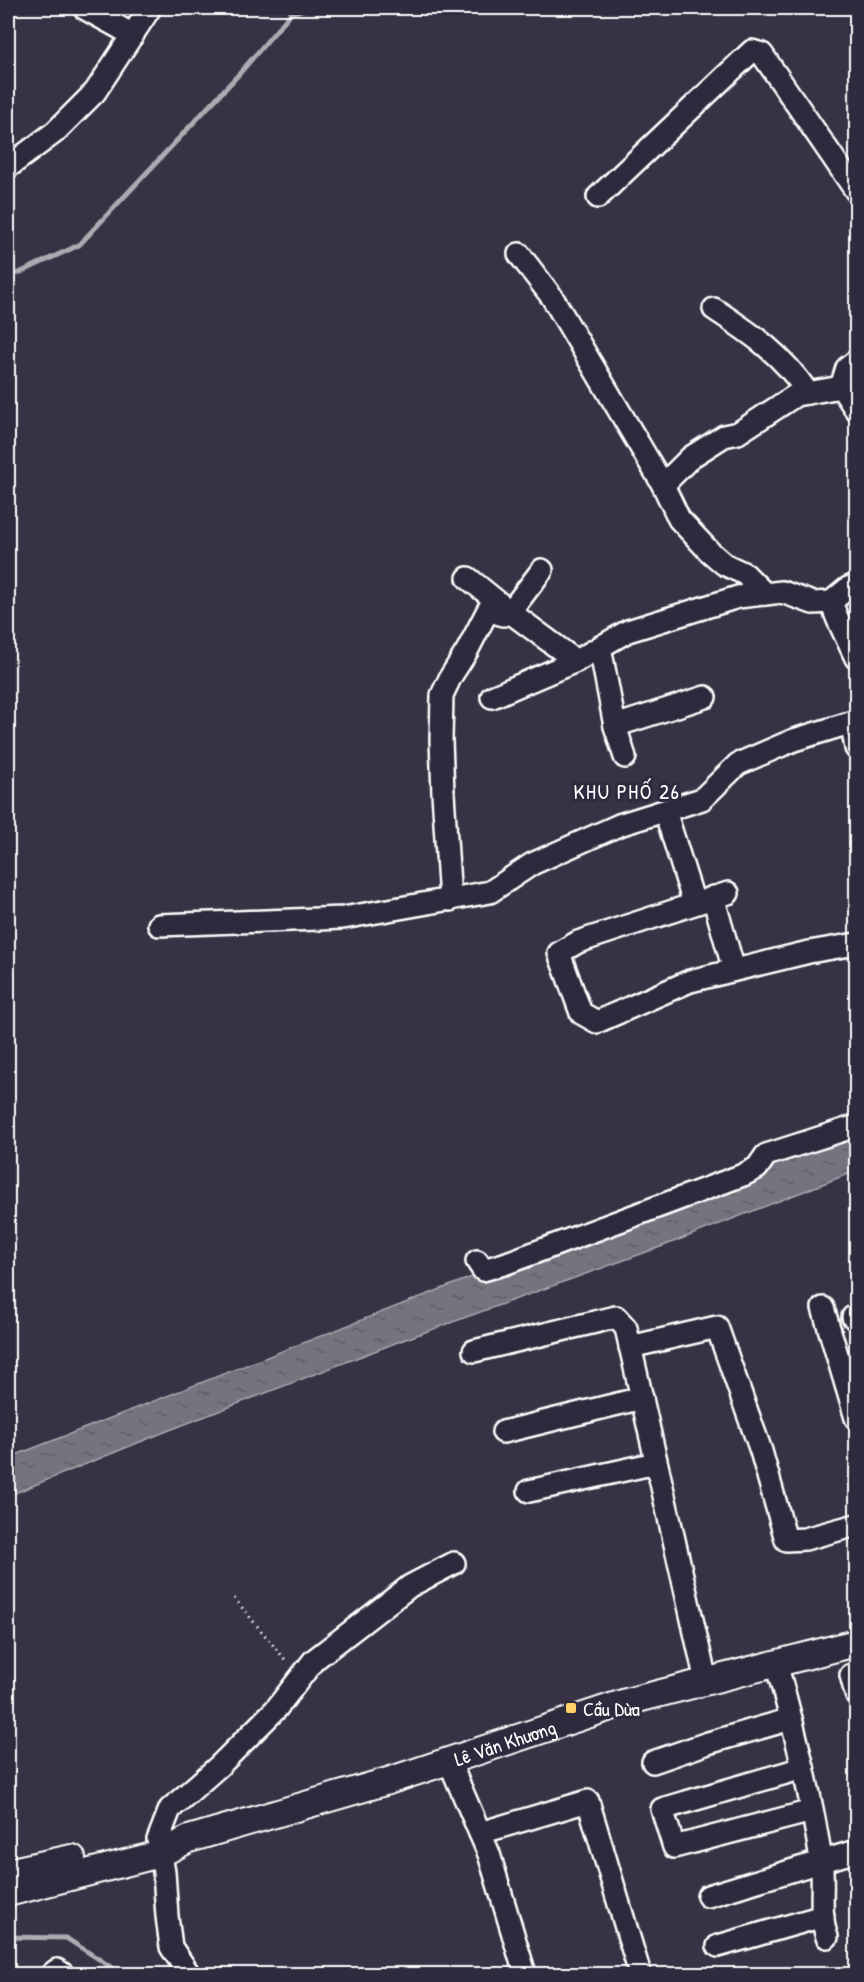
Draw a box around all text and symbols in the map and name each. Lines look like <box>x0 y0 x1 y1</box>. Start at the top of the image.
district label: KHU PHỐ 26 <box>574 777 680 806</box>
place label: Cầu Dừa <box>583 1695 640 1722</box>
marker: Cầu Dừa <box>564 1701 578 1715</box>
street label: Lê Văn Khương <box>450 1713 559 1772</box>

